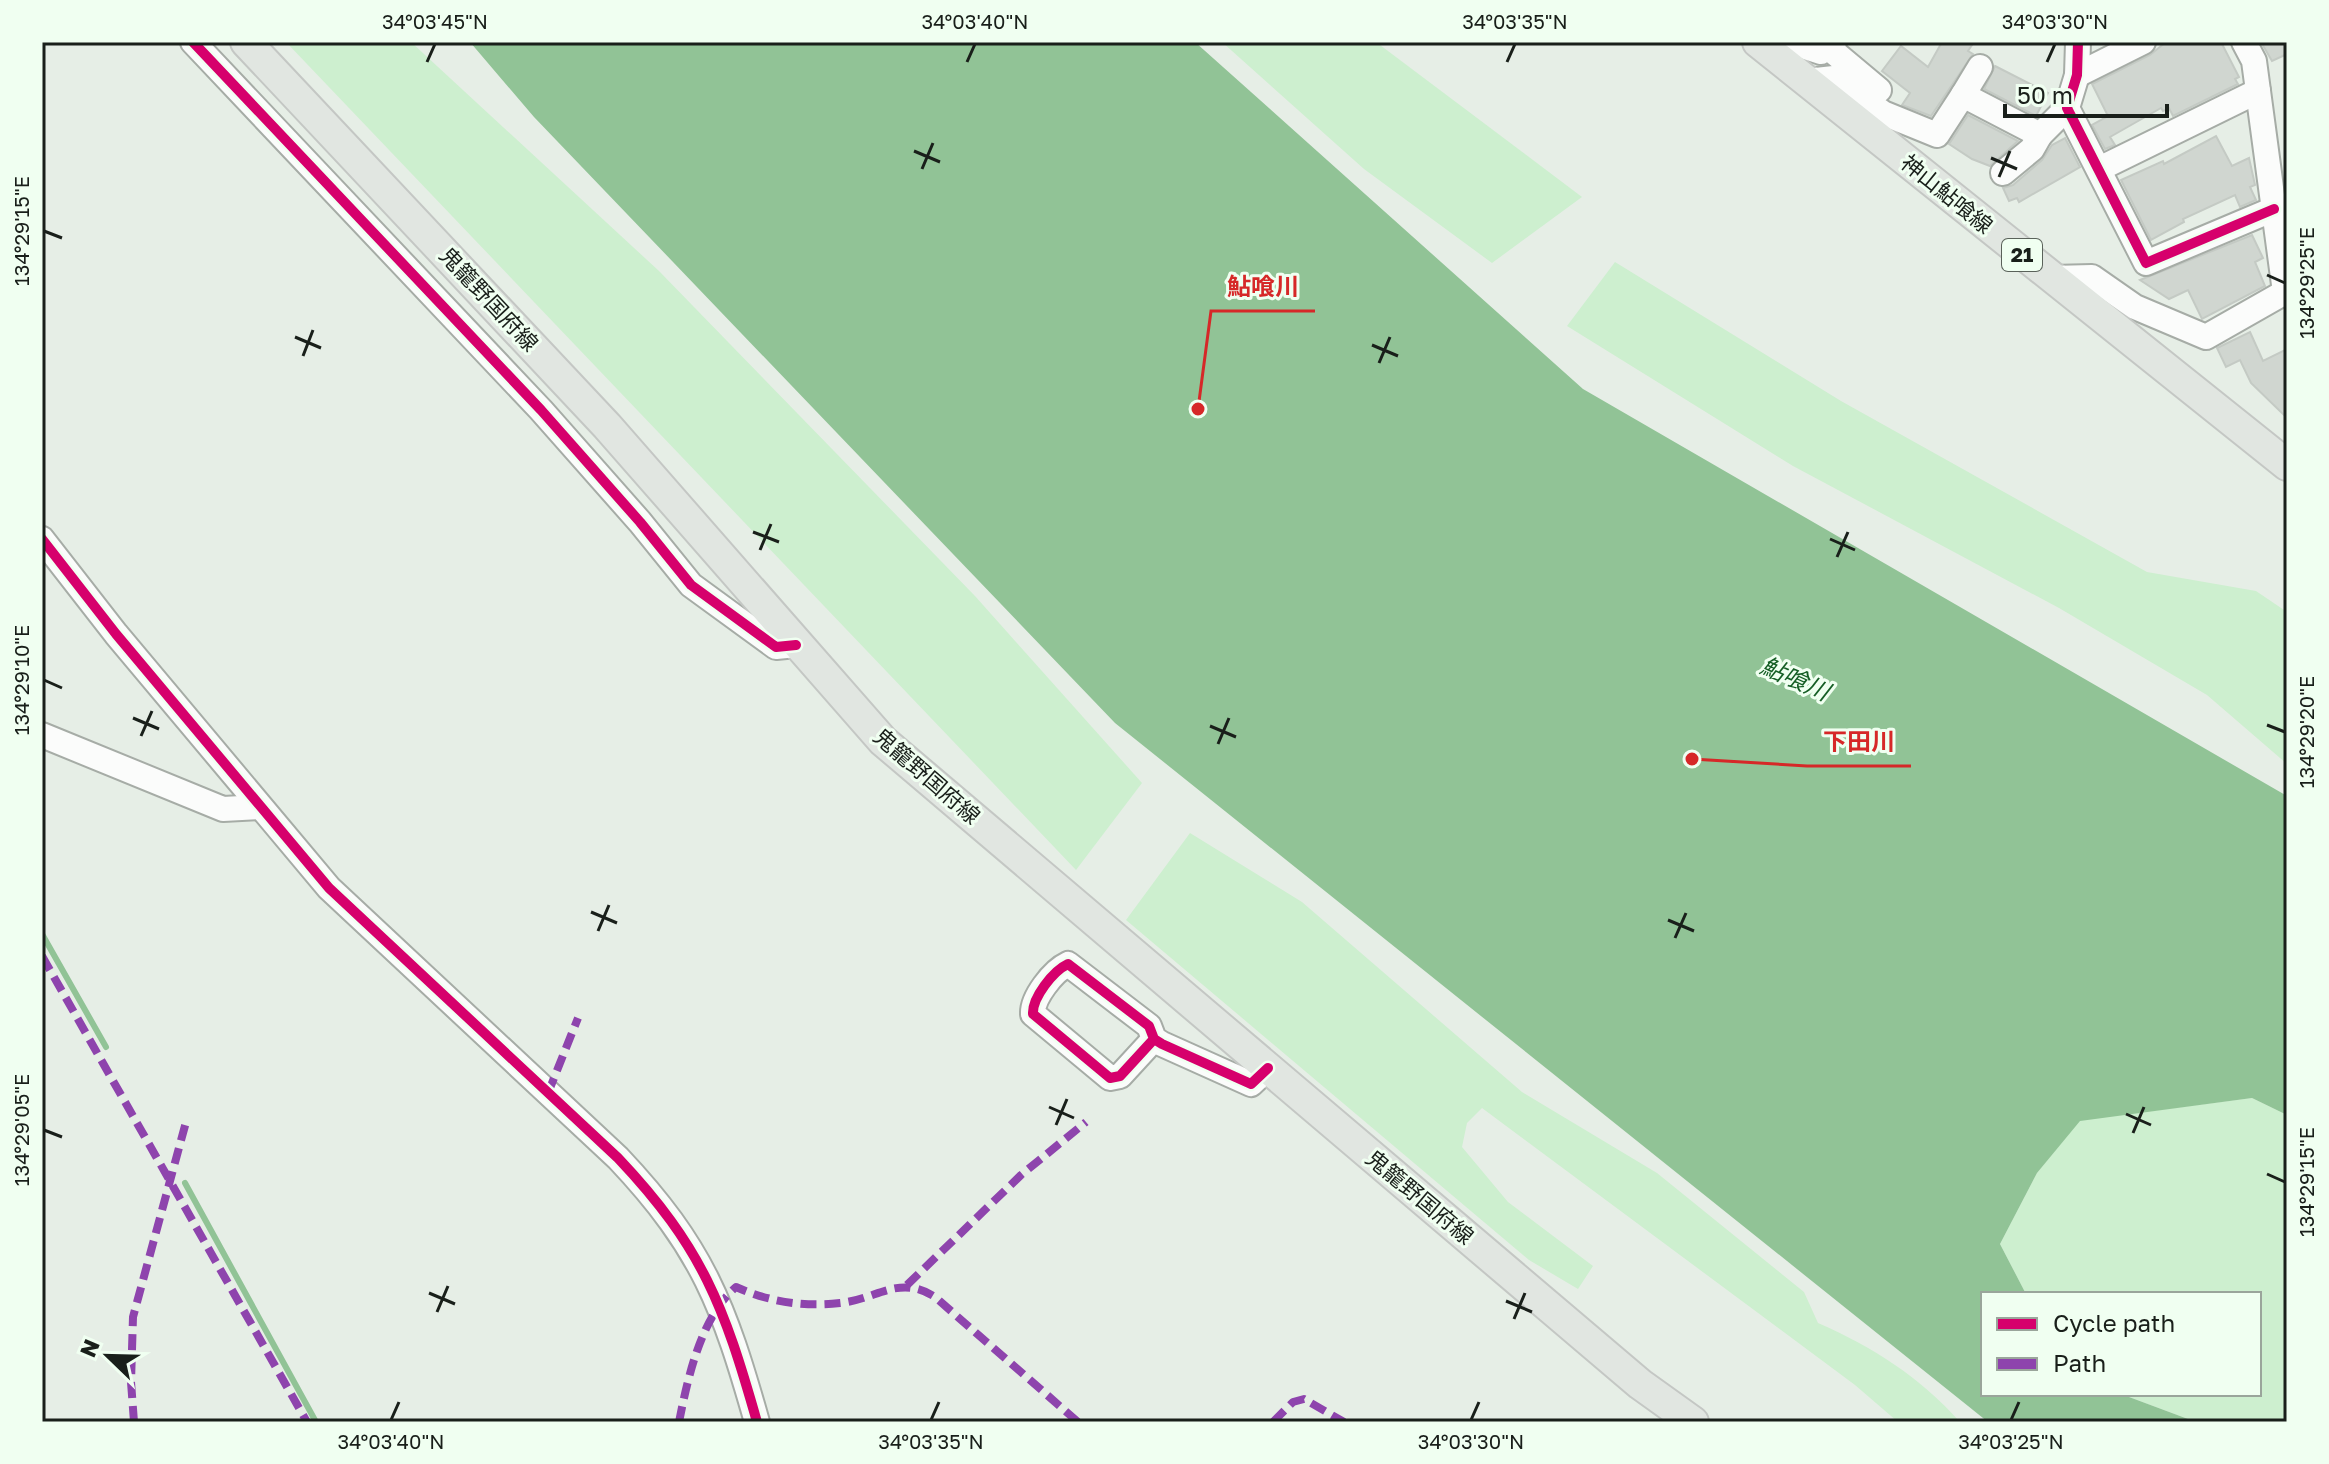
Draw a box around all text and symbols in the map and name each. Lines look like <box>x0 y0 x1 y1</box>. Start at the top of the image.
text: 34°03'45"N <box>382 9 488 33</box>
text: 34°03'40"N <box>922 9 1028 33</box>
text: 34°03'35"N <box>1462 9 1568 33</box>
text: 34°03'30"N <box>2002 9 2108 33</box>
scale bar <box>2005 68 2167 118</box>
text: 50 m <box>2017 80 2073 109</box>
street label: 神山鮎喰線 <box>1896 149 1999 239</box>
text: 134°29'15"E <box>9 176 33 286</box>
text: 134°29'25"E <box>2294 227 2318 339</box>
road number: 21 <box>2002 239 2042 271</box>
street label: 鬼籠野国府線 <box>434 241 544 356</box>
callout: 鮎喰川 <box>1211 263 1315 311</box>
text: 鮎喰川 <box>1227 271 1299 300</box>
text: 134°29'10"E <box>9 625 33 735</box>
water label: 鮎喰川 <box>1757 650 1837 707</box>
text: 134°29'20"E <box>2294 676 2318 788</box>
callout: 下田川 <box>1807 718 1911 766</box>
street label: 鬼籠野国府線 <box>869 722 986 829</box>
text: 下田川 <box>1823 726 1895 755</box>
text: 134°29'05"E <box>9 1074 33 1186</box>
text: 134°29'15"E <box>2294 1127 2318 1237</box>
street label: 鬼籠野国府線 <box>1361 1144 1480 1249</box>
legend <box>1981 1292 2261 1396</box>
text: Cycle path <box>2053 1308 2175 1337</box>
north arrow <box>68 1316 148 1396</box>
text: N <box>73 1335 105 1361</box>
text: Path <box>2053 1348 2106 1377</box>
text: 34°03'40"N <box>338 1429 444 1453</box>
text: 34°03'35"N <box>878 1429 984 1453</box>
text: 34°03'30"N <box>1418 1429 1524 1453</box>
text: 34°03'25"N <box>1958 1429 2064 1453</box>

